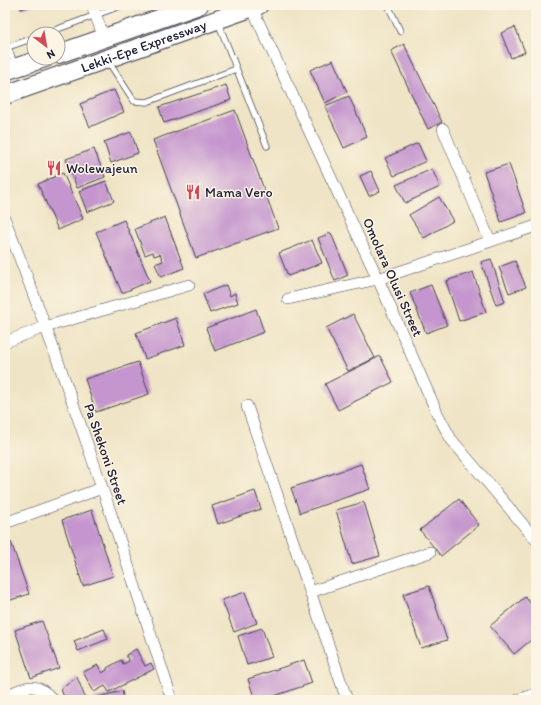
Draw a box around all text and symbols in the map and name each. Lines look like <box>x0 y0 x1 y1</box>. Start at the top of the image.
street label: Lekki-Epe Expressway <box>79 16 209 76</box>
north arrow <box>26 26 66 66</box>
text: N <box>44 47 57 62</box>
restaurant icon: Wolewajeun <box>45 159 63 177</box>
place label: Wolewajeun <box>66 160 138 177</box>
restaurant icon: Mama Vero <box>184 183 202 201</box>
place label: Mama Vero <box>205 184 273 201</box>
street label: Omolara Olusi Street <box>359 215 426 339</box>
street label: Pa Shekoni Street <box>80 401 131 507</box>

